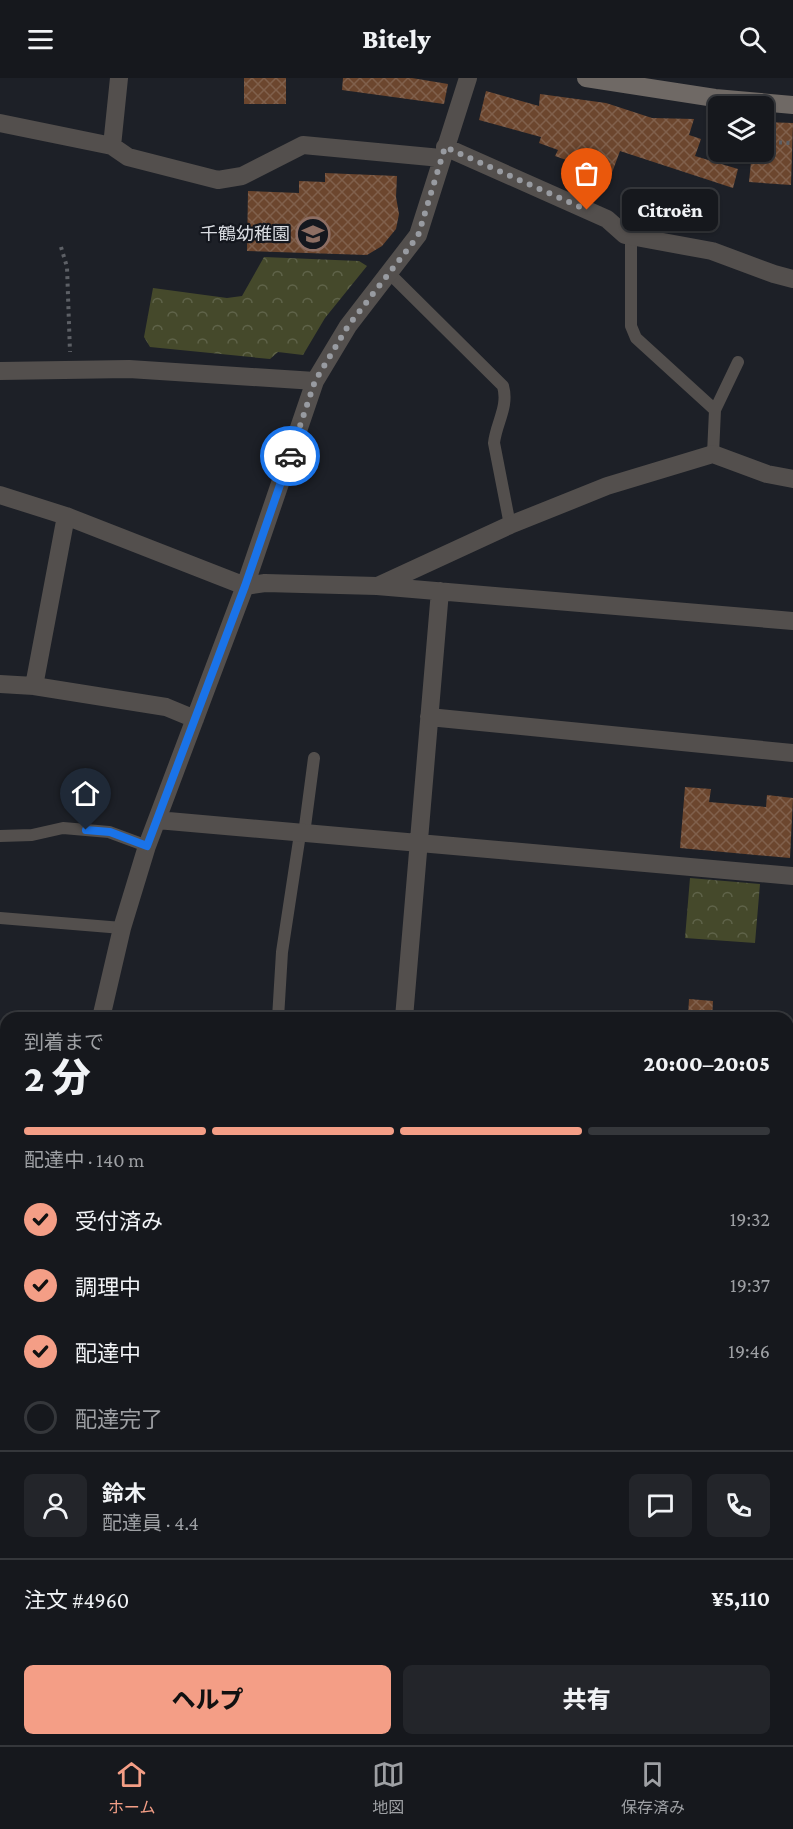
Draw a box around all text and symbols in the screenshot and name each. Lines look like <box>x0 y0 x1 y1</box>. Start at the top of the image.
icon: menu <box>24 23 57 56</box>
icon: search <box>736 23 769 56</box>
text: Bitely <box>362 24 431 54</box>
map controls <box>708 96 774 162</box>
button: layers <box>708 96 774 162</box>
pin <box>561 148 612 210</box>
icon: bag <box>570 157 603 190</box>
callout: Citroën <box>623 189 719 231</box>
text: Citroën <box>637 199 703 221</box>
school or university icon: 千鶴幼稚園 <box>295 216 331 252</box>
place label: 千鶴幼稚園 <box>200 224 290 244</box>
courier <box>260 426 320 486</box>
icon: car <box>274 440 307 473</box>
pin <box>60 768 111 830</box>
icon: home <box>69 777 102 810</box>
text: 到着まで <box>24 1031 104 1053</box>
text: 20:00–20:05 <box>644 1051 770 1076</box>
text: 2 分 <box>24 1056 91 1099</box>
text: 配達中 · 140 m <box>24 1149 144 1171</box>
icon: check <box>24 1203 57 1236</box>
text: 19:32 <box>730 1208 770 1230</box>
text: 受付済み <box>75 1209 163 1234</box>
icon: check <box>24 1269 57 1302</box>
text: 19:37 <box>730 1274 770 1296</box>
text: 調理中 <box>75 1275 141 1300</box>
icon: check <box>24 1335 57 1368</box>
text: 19:46 <box>728 1340 770 1362</box>
text: 配達中 <box>75 1341 141 1366</box>
text: 配達完了 <box>75 1407 163 1432</box>
button: person <box>24 1474 87 1537</box>
button: chat <box>629 1474 692 1537</box>
button: phone <box>707 1474 770 1537</box>
text: 鈴木 <box>102 1481 146 1506</box>
text: 配達員 · 4.4 <box>102 1512 199 1534</box>
text: ¥5,110 <box>711 1586 770 1611</box>
text: 注文 #4960 <box>24 1588 129 1613</box>
button: ヘルプ <box>24 1665 391 1734</box>
button: 共有 <box>403 1665 770 1734</box>
tab: ホーム <box>108 1758 156 1818</box>
tab: 地図 <box>372 1758 405 1818</box>
tab: 保存済み <box>621 1758 685 1818</box>

